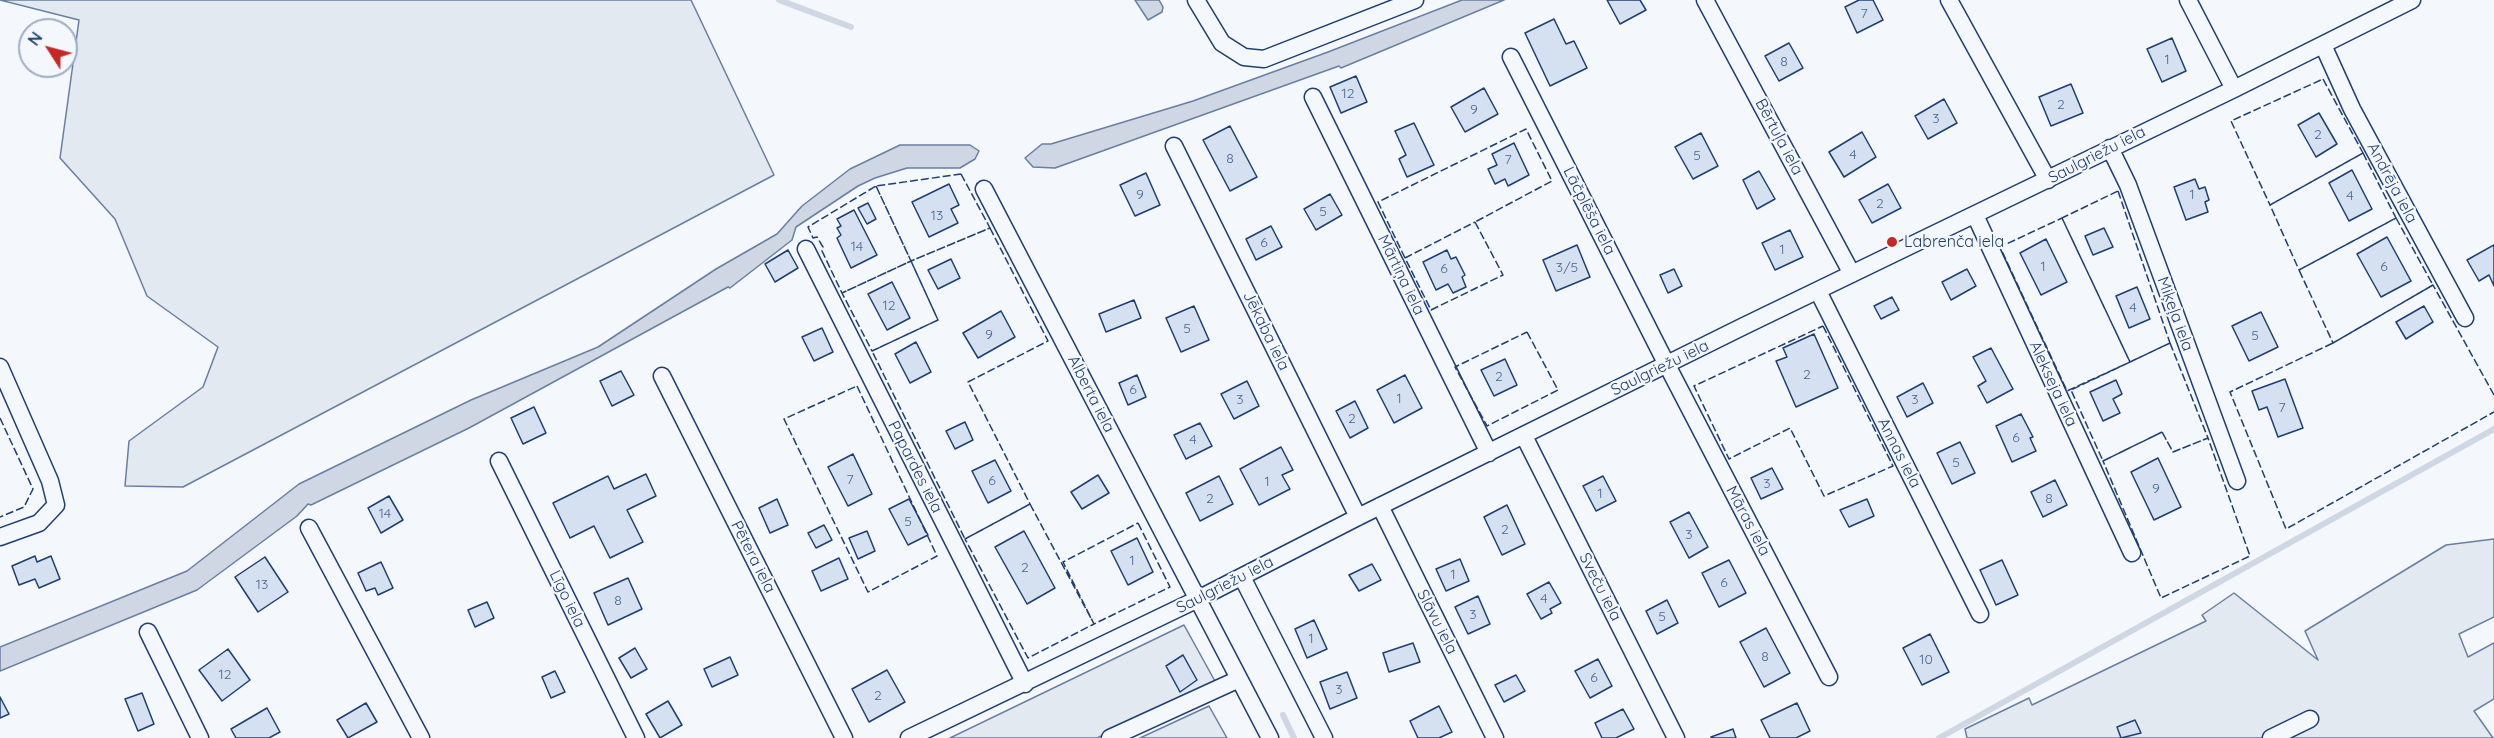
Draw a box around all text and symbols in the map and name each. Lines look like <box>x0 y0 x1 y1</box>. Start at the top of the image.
house number: 7 <box>1860 6 1868 22</box>
north arrow <box>18 18 78 78</box>
text: N <box>24 28 47 49</box>
house number: 1 <box>2164 52 2170 68</box>
house number: 8 <box>1780 54 1788 70</box>
house number: 12 <box>1342 86 1354 102</box>
street label: Bērtuļa iela <box>1751 96 1807 178</box>
house number: 2 <box>2057 97 2065 113</box>
house number: 9 <box>1470 102 1478 118</box>
house number: 3 <box>1932 111 1940 127</box>
street label: Saulgriežu iela <box>2045 122 2149 188</box>
house number: 2 <box>2314 127 2322 143</box>
street label: Andrēja iela <box>2363 139 2421 227</box>
house number: 4 <box>1849 147 1857 163</box>
house number: 5 <box>1693 148 1701 164</box>
house number: 8 <box>1226 151 1234 167</box>
house number: 7 <box>1504 152 1512 168</box>
street label: Lāčplēša iela <box>1559 164 1619 258</box>
house number: 9 <box>1136 187 1144 203</box>
house number: 1 <box>2189 187 2195 203</box>
house number: 4 <box>2346 188 2354 204</box>
house number: 2 <box>1876 196 1884 212</box>
house number: 5 <box>1319 204 1327 220</box>
house number: 13 <box>931 208 943 224</box>
street label: Mārtiņa iela <box>1373 232 1429 318</box>
place label: Labrenča iela <box>1904 232 2004 252</box>
house number: 6 <box>1260 235 1268 251</box>
marker: Labrenča iela <box>1885 235 1899 249</box>
house number: 14 <box>851 239 863 255</box>
house number: 1 <box>1779 242 1785 258</box>
house number: 1 <box>2040 259 2046 275</box>
house number: 6 <box>2380 259 2388 275</box>
house number: 3/5 <box>1556 260 1578 276</box>
house number: 6 <box>1440 261 1448 277</box>
street label: Miķeļa iela <box>2153 274 2197 354</box>
street label: Jēkaba iela <box>1239 288 1293 374</box>
house number: 12 <box>883 298 895 314</box>
house number: 4 <box>2129 300 2137 316</box>
house number: 5 <box>1183 321 1191 337</box>
house number: 9 <box>985 327 993 343</box>
house number: 5 <box>2251 328 2259 344</box>
street label: Saulgriežu iela <box>1608 336 1712 400</box>
street label: Alekseja iela <box>2025 338 2081 430</box>
street label: Alberta iela <box>1063 352 1119 436</box>
house number: 2 <box>1803 367 1811 383</box>
house number: 2 <box>1495 369 1503 385</box>
house number: 6 <box>1129 382 1137 398</box>
house number: 1 <box>1396 391 1402 407</box>
house number: 3 <box>1236 392 1244 408</box>
house number: 3 <box>1911 392 1919 408</box>
house number: 7 <box>2278 400 2286 416</box>
house number: 2 <box>1348 411 1356 427</box>
street label: Annas iela <box>1873 415 1925 491</box>
street label: Papardes iela <box>884 418 946 516</box>
house number: 6 <box>2012 430 2020 446</box>
house number: 4 <box>1189 432 1197 448</box>
house number: 5 <box>1952 455 1960 471</box>
house number: 7 <box>846 472 854 488</box>
house number: 6 <box>988 473 996 489</box>
house number: 1 <box>1264 474 1270 490</box>
house number: 3 <box>1763 476 1771 492</box>
house number: 9 <box>2152 481 2160 497</box>
street label: Māras iela <box>1722 483 1774 559</box>
house number: 1 <box>1597 486 1603 502</box>
house number: 2 <box>1206 491 1214 507</box>
house number: 8 <box>2045 491 2053 507</box>
house number: 14 <box>379 506 391 522</box>
house number: 5 <box>904 514 912 530</box>
street label: Pētera iela <box>727 518 779 596</box>
house number: 2 <box>1501 522 1509 538</box>
house number: 3 <box>1685 527 1693 543</box>
street label: Sveču iela <box>1575 550 1625 624</box>
street label: Saulgriežu iela <box>1173 552 1277 618</box>
house number: 1 <box>1129 553 1135 569</box>
house number: 2 <box>1021 560 1029 576</box>
street label: Līgo iela <box>545 567 589 631</box>
house number: 1 <box>1450 567 1456 583</box>
house number: 6 <box>1720 575 1728 591</box>
house number: 13 <box>256 577 268 593</box>
street label: Slāvu iela <box>1413 586 1461 658</box>
house number: 4 <box>1540 591 1548 607</box>
house number: 8 <box>614 593 622 609</box>
house number: 3 <box>1469 607 1477 623</box>
house number: 5 <box>1658 609 1666 625</box>
house number: 1 <box>1308 631 1314 647</box>
house number: 8 <box>1761 649 1769 665</box>
house number: 10 <box>1919 652 1933 668</box>
house number: 12 <box>219 667 231 683</box>
house number: 6 <box>1590 670 1598 686</box>
house number: 3 <box>1335 682 1343 698</box>
house number: 2 <box>874 688 882 704</box>

